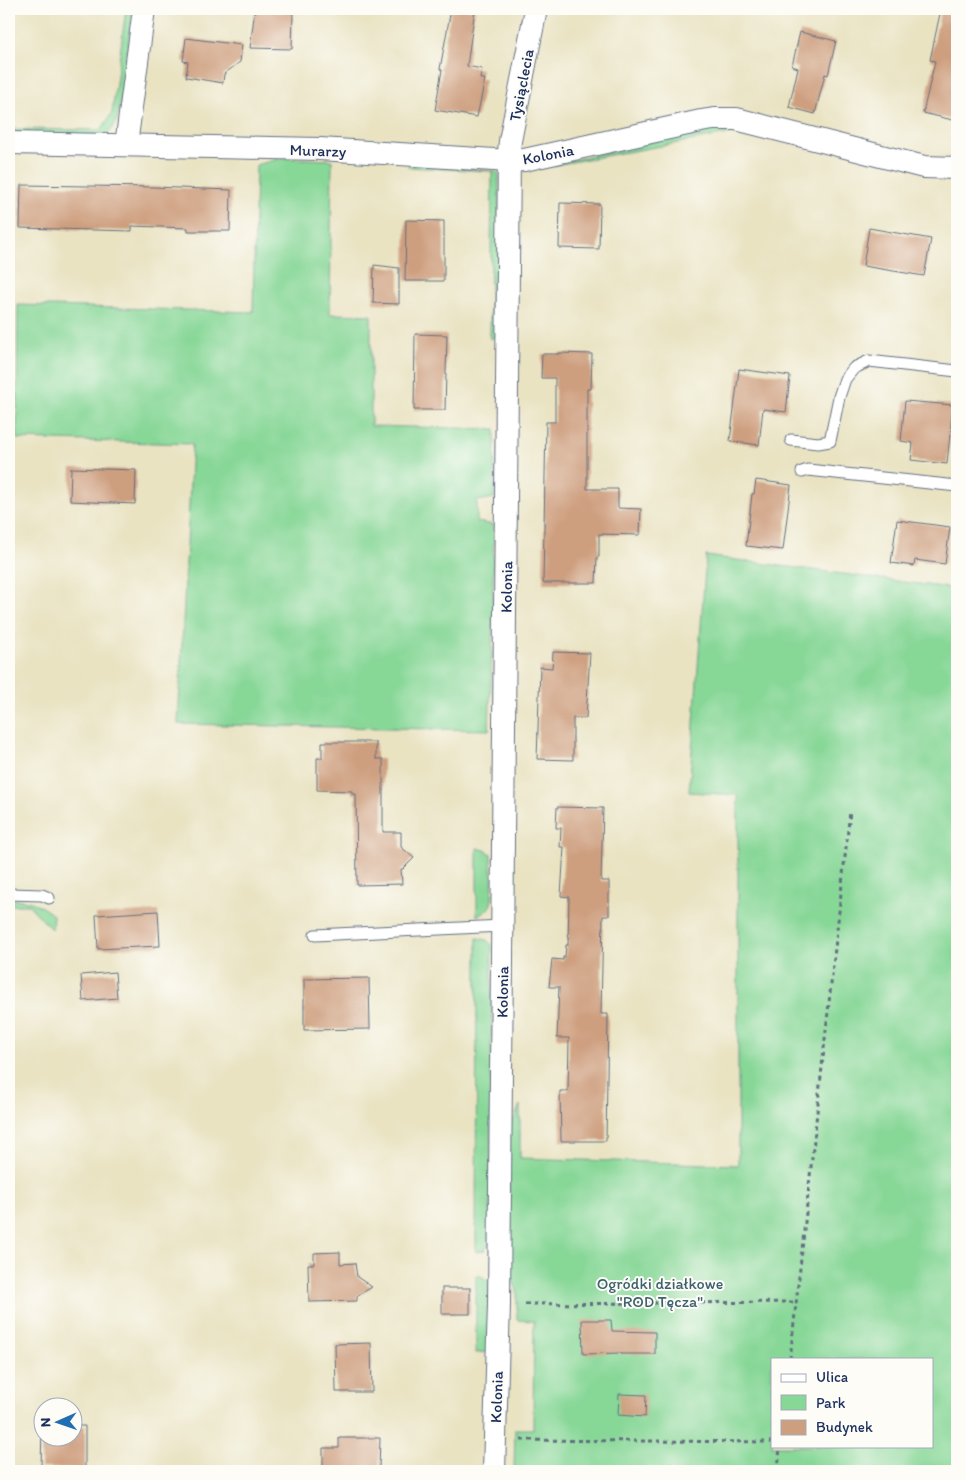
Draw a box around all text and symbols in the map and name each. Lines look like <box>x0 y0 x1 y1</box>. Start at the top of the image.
street label: Tysiąclecia <box>505 46 538 123</box>
street label: Murarzy <box>289 140 347 161</box>
street label: Kolonia <box>521 140 576 169</box>
street label: Kolonia <box>497 560 516 613</box>
street label: Kolonia <box>493 965 512 1018</box>
park label: Ogródki działkowe "ROD Tęcza" <box>597 1274 723 1311</box>
legend <box>771 1358 934 1448</box>
text: Ulica <box>816 1368 849 1386</box>
street label: Kolonia <box>486 1370 507 1423</box>
text: Park <box>816 1394 846 1412</box>
north arrow <box>32 1398 82 1448</box>
text: N <box>37 1417 54 1427</box>
text: Budynek <box>816 1418 873 1436</box>

